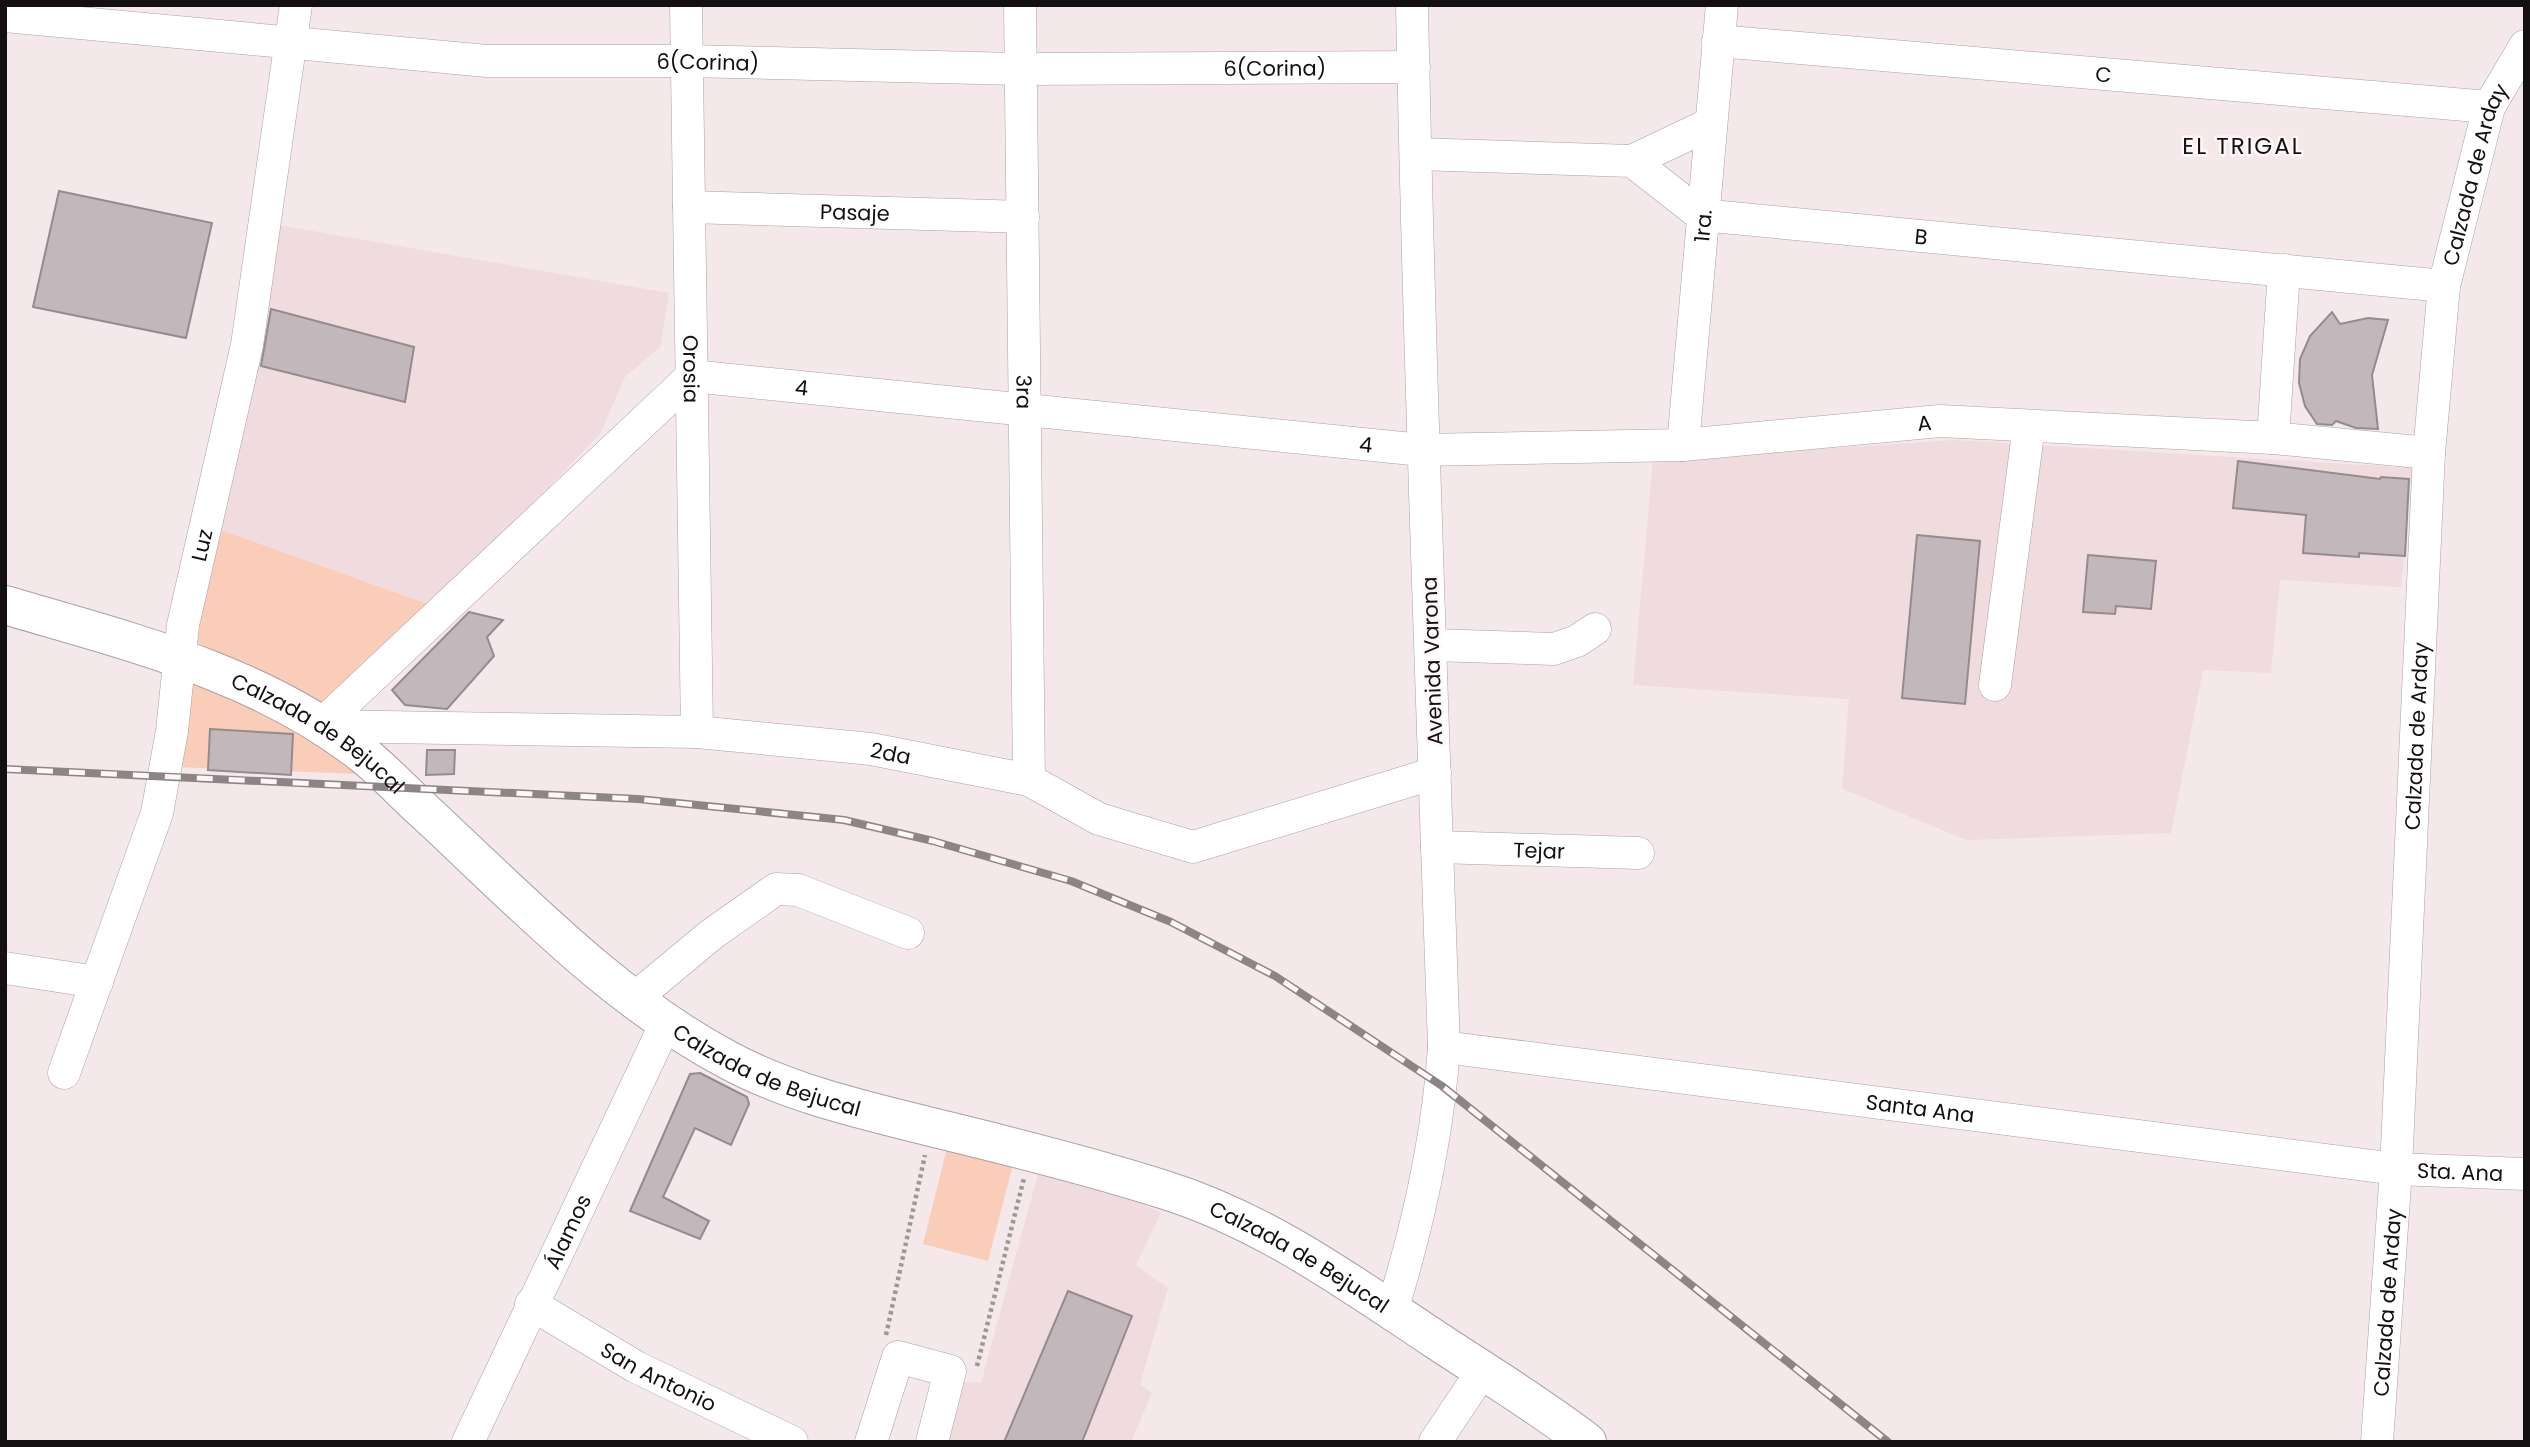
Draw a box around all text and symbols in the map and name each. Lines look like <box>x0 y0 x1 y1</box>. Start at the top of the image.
street label: 6(Corina) <box>657 46 760 77</box>
street label: 6(Corina) <box>1223 53 1326 82</box>
street label: C <box>2094 59 2113 89</box>
street label: Calzada de Arday <box>2435 77 2515 269</box>
district label: EL TRIGAL <box>2182 130 2304 162</box>
street label: Pasaje <box>820 196 890 228</box>
street label: 1ra. <box>1687 208 1718 244</box>
street label: B <box>1913 221 1929 251</box>
street label: Orosia <box>676 335 707 403</box>
street label: 4 <box>794 372 810 402</box>
street label: 3ra <box>1010 375 1039 409</box>
street label: A <box>1916 407 1933 438</box>
street label: 4 <box>1358 429 1374 459</box>
street label: Luz <box>184 526 219 564</box>
street label: Avenida Varona <box>1415 576 1449 746</box>
street label: Calzada de Arday <box>2397 641 2435 831</box>
street label: Calzada de Bejucal <box>227 666 411 800</box>
street label: 2da <box>868 735 913 771</box>
street label: Tejar <box>1513 835 1565 865</box>
street label: Calzada de Bejucal <box>667 1016 864 1123</box>
street label: Santa Ana <box>1864 1087 1976 1129</box>
street label: Sta. Ana <box>2417 1155 2504 1188</box>
street label: Álamos <box>537 1189 598 1274</box>
street label: Calzada de Bejucal <box>1205 1193 1395 1319</box>
street label: Calzada de Arday <box>2366 1207 2408 1397</box>
street label: San Antonio <box>595 1335 721 1418</box>

